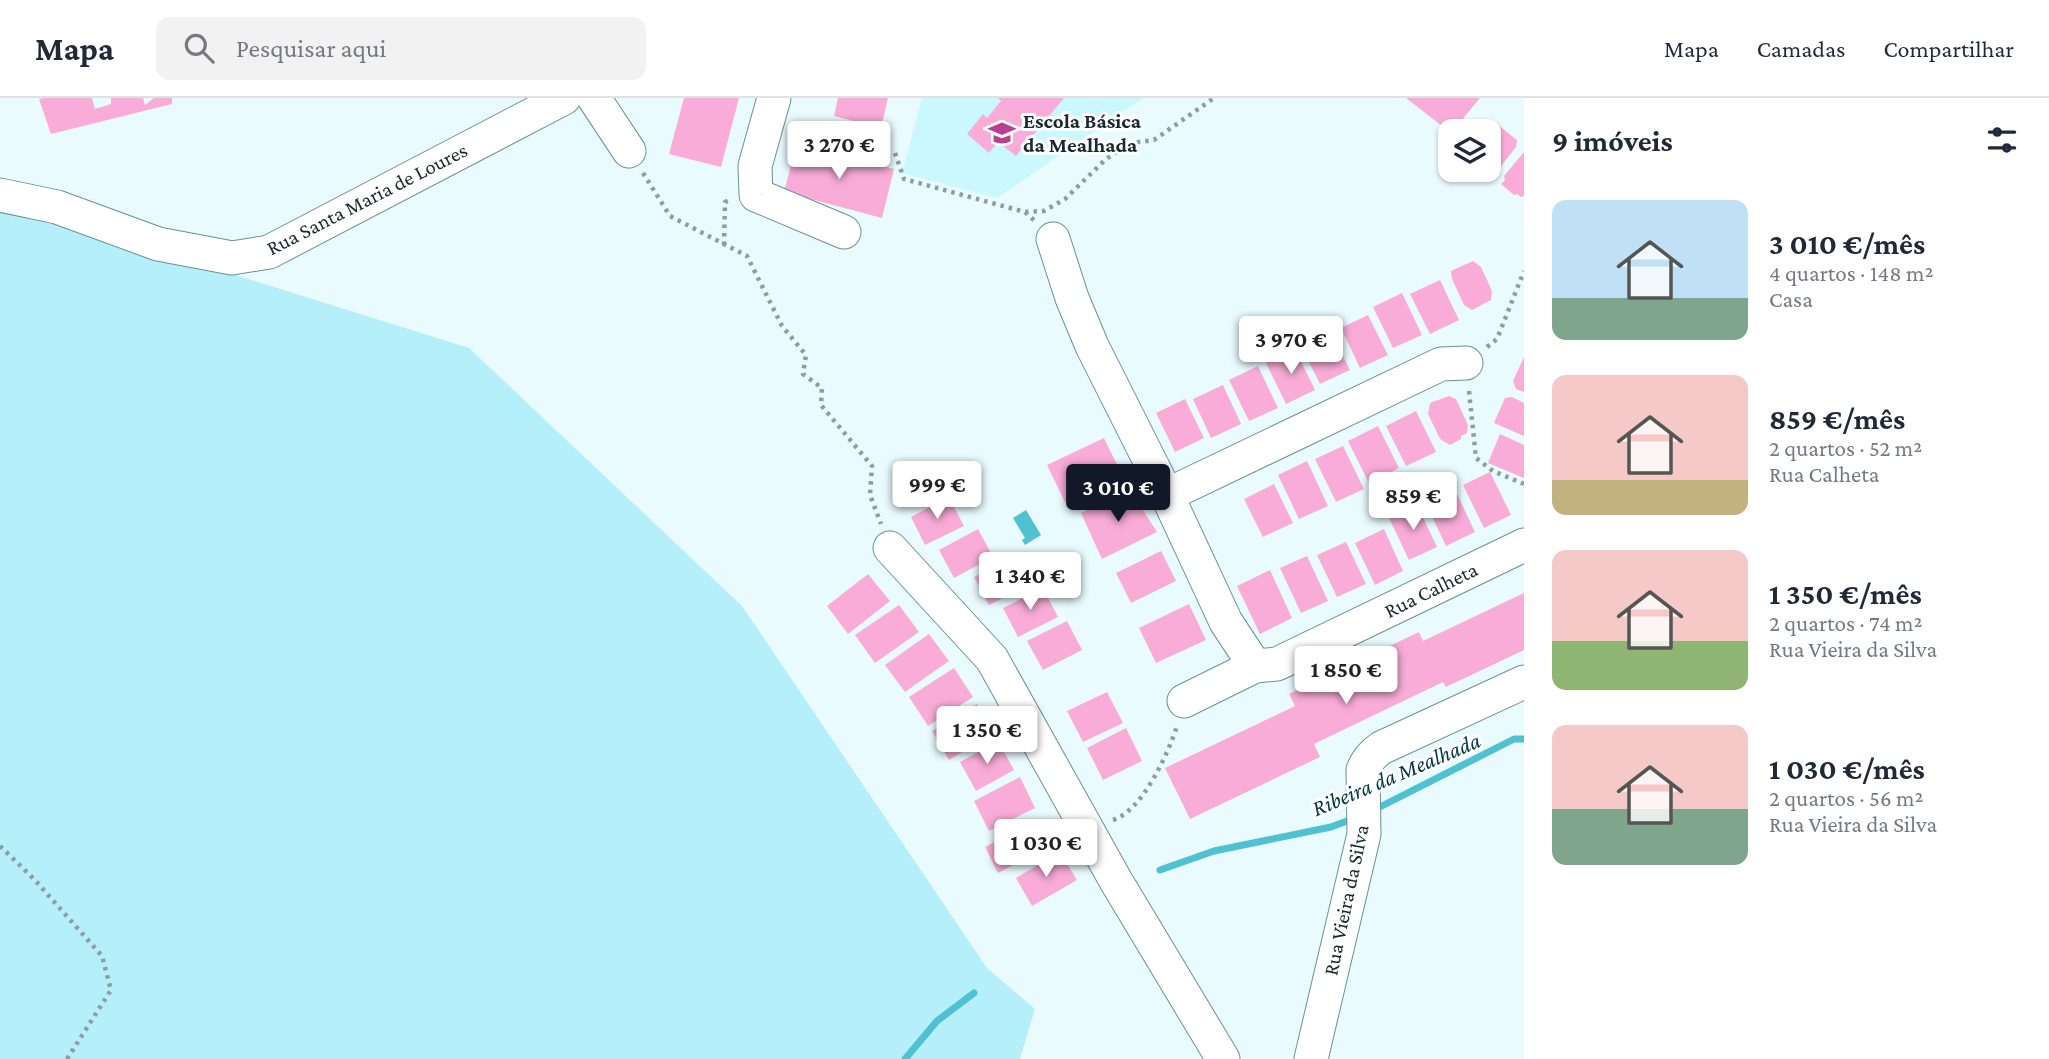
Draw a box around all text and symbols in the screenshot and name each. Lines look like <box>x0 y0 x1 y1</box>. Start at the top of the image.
search box <box>156 17 646 80</box>
icon: search <box>180 29 218 67</box>
text: Mapa <box>35 30 114 67</box>
text: Pesquisar aqui <box>236 34 386 63</box>
text: Mapa <box>1664 35 1719 62</box>
text: Camadas <box>1757 35 1845 62</box>
text: Compartilhar <box>1883 35 2014 62</box>
place label: Escola Básica da Mealhada <box>1023 109 1142 157</box>
school or university icon: Escola Básica da Mealhada <box>987 118 1017 148</box>
map controls <box>1438 119 1501 182</box>
button: layers <box>1438 119 1501 182</box>
icon: filters <box>1983 121 2021 159</box>
pin: 3 270 € <box>774 122 904 181</box>
text: 9 imóveis <box>1552 124 1673 157</box>
text: 3 270 € <box>803 131 875 157</box>
street label: Rua Santa Maria de Loures <box>263 138 471 260</box>
text: 3 010 €/mês <box>1769 227 1925 260</box>
icon: home <box>1608 228 1692 312</box>
text: 4 quartos · 148 m² <box>1769 260 1933 286</box>
text: Casa <box>1769 286 1813 312</box>
pin: 3 970 € <box>1226 316 1356 376</box>
text: 3 970 € <box>1255 326 1327 352</box>
text: 859 €/mês <box>1769 402 1905 435</box>
icon: home <box>1608 403 1692 487</box>
text: 2 quartos · 52 m² <box>1769 435 1922 461</box>
text: Rua Calheta <box>1769 461 1879 487</box>
pin: 999 € <box>888 462 986 521</box>
pin: 3 010 € <box>1053 464 1183 524</box>
text: 999 € <box>908 471 966 497</box>
pin: 859 € <box>1364 472 1462 532</box>
text: 3 010 € <box>1082 474 1154 500</box>
text: 859 € <box>1385 482 1441 508</box>
pin: 1 340 € <box>965 552 1095 612</box>
street label: Rua Calheta <box>1380 557 1482 623</box>
text: 1 340 € <box>995 562 1065 588</box>
text: 1 350 €/mês <box>1769 577 1922 610</box>
icon: home <box>1608 578 1692 662</box>
text: 2 quartos · 74 m² <box>1769 610 1922 636</box>
text: Rua Vieira da Silva <box>1769 636 1937 662</box>
pin: 1 850 € <box>1281 646 1411 706</box>
text: 1 850 € <box>1310 656 1382 682</box>
pin: 1 350 € <box>922 706 1052 766</box>
text: 1 350 € <box>952 716 1022 742</box>
water label: Ribeira da Mealhada <box>1308 727 1484 821</box>
text: 1 030 €/mês <box>1769 752 1925 785</box>
icon: home <box>1608 753 1692 837</box>
text: 2 quartos · 56 m² <box>1769 785 1923 811</box>
text: Rua Vieira da Silva <box>1769 811 1937 837</box>
pin: 1 030 € <box>981 820 1111 879</box>
street label: Rua Vieira da Silva <box>1318 822 1374 978</box>
text: 1 030 € <box>1010 829 1082 855</box>

